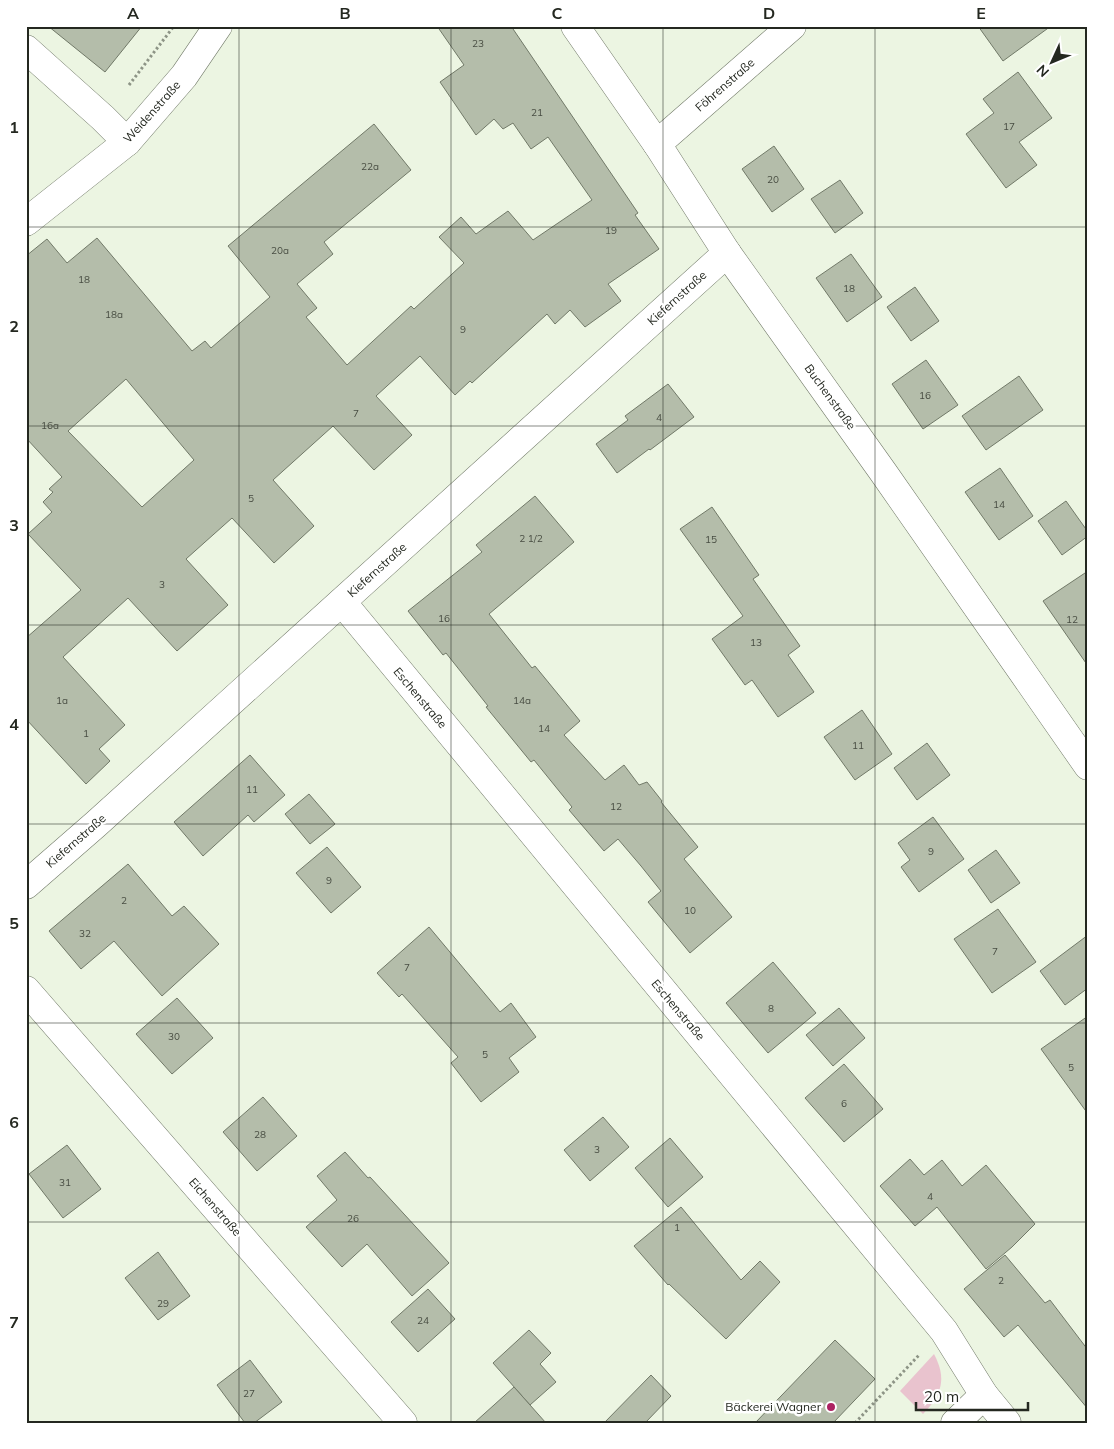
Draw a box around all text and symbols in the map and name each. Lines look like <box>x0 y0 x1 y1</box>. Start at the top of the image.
text: A <box>127 3 139 23</box>
text: B <box>339 3 351 23</box>
text: C <box>552 3 563 23</box>
text: D <box>763 3 775 23</box>
text: E <box>976 3 986 23</box>
house number: 23 <box>472 37 484 50</box>
north arrow <box>1026 38 1076 88</box>
street label: Föhrenstraße <box>692 55 758 115</box>
text: N <box>1033 61 1053 81</box>
street label: Weidenstraße <box>120 77 183 146</box>
house number: 21 <box>531 106 543 119</box>
text: 1 <box>9 117 19 137</box>
house number: 17 <box>1003 120 1015 133</box>
house number: 22a <box>361 160 379 173</box>
house number: 20 <box>767 173 779 186</box>
house number: 19 <box>605 224 617 237</box>
house number: 20a <box>271 244 289 257</box>
street label: Kiefernstraße <box>644 267 709 328</box>
house number: 18 <box>78 273 90 286</box>
house number: 18 <box>843 282 855 295</box>
house number: 18a <box>105 308 123 321</box>
text: 2 <box>9 316 19 336</box>
house number: 9 <box>460 323 466 336</box>
street label: Buchenstraße <box>802 361 859 432</box>
house number: 16 <box>919 389 931 402</box>
house number: 7 <box>353 407 359 420</box>
house number: 4 <box>656 411 662 424</box>
house number: 16a <box>41 419 59 432</box>
house number: 5 <box>248 492 254 505</box>
house number: 14 <box>993 498 1005 511</box>
text: 3 <box>9 515 19 535</box>
house number: 2 1/2 <box>519 532 543 545</box>
house number: 15 <box>705 533 717 546</box>
street label: Kiefernstraße <box>344 539 409 600</box>
house number: 3 <box>159 578 165 591</box>
house number: 16 <box>438 612 450 625</box>
house number: 12 <box>1066 613 1078 626</box>
house number: 13 <box>750 636 762 649</box>
street label: Eschenstraße <box>390 664 450 731</box>
house number: 1a <box>56 694 68 707</box>
house number: 14a <box>513 694 531 707</box>
text: 4 <box>9 714 19 734</box>
house number: 14 <box>538 722 550 735</box>
house number: 1 <box>83 727 89 740</box>
house number: 11 <box>852 739 864 752</box>
house number: 11 <box>246 783 258 796</box>
house number: 12 <box>610 800 622 813</box>
street label: Kiefernstraße <box>43 811 109 871</box>
house number: 9 <box>928 845 934 858</box>
house number: 9 <box>326 874 332 887</box>
house number: 2 <box>121 894 127 907</box>
house number: 10 <box>684 904 696 917</box>
text: 5 <box>9 913 19 933</box>
house number: 32 <box>79 927 91 940</box>
house number: 7 <box>992 945 998 958</box>
house number: 7 <box>404 961 410 974</box>
street label: Eschenstraße <box>648 976 708 1043</box>
house number: 8 <box>768 1002 774 1015</box>
house number: 30 <box>168 1030 180 1043</box>
house number: 5 <box>482 1048 488 1061</box>
house number: 5 <box>1068 1061 1074 1074</box>
house number: 6 <box>841 1097 847 1110</box>
text: 6 <box>9 1112 19 1132</box>
house number: 28 <box>254 1128 266 1141</box>
house number: 3 <box>594 1143 600 1156</box>
street label: Eichenstraße <box>186 1175 245 1239</box>
house number: 31 <box>59 1176 71 1189</box>
house number: 4 <box>927 1190 933 1203</box>
house number: 26 <box>347 1212 359 1225</box>
house number: 1 <box>674 1221 680 1234</box>
house number: 2 <box>998 1274 1004 1287</box>
house number: 29 <box>157 1297 169 1310</box>
text: 7 <box>9 1312 19 1332</box>
house number: 24 <box>417 1314 429 1327</box>
scale bar <box>916 1379 1029 1411</box>
house number: 27 <box>243 1387 255 1400</box>
text: 20 m <box>924 1387 959 1406</box>
place label: Bäckerei Wagner <box>725 1399 822 1414</box>
marker: Bäckerei Wagner <box>825 1401 837 1413</box>

